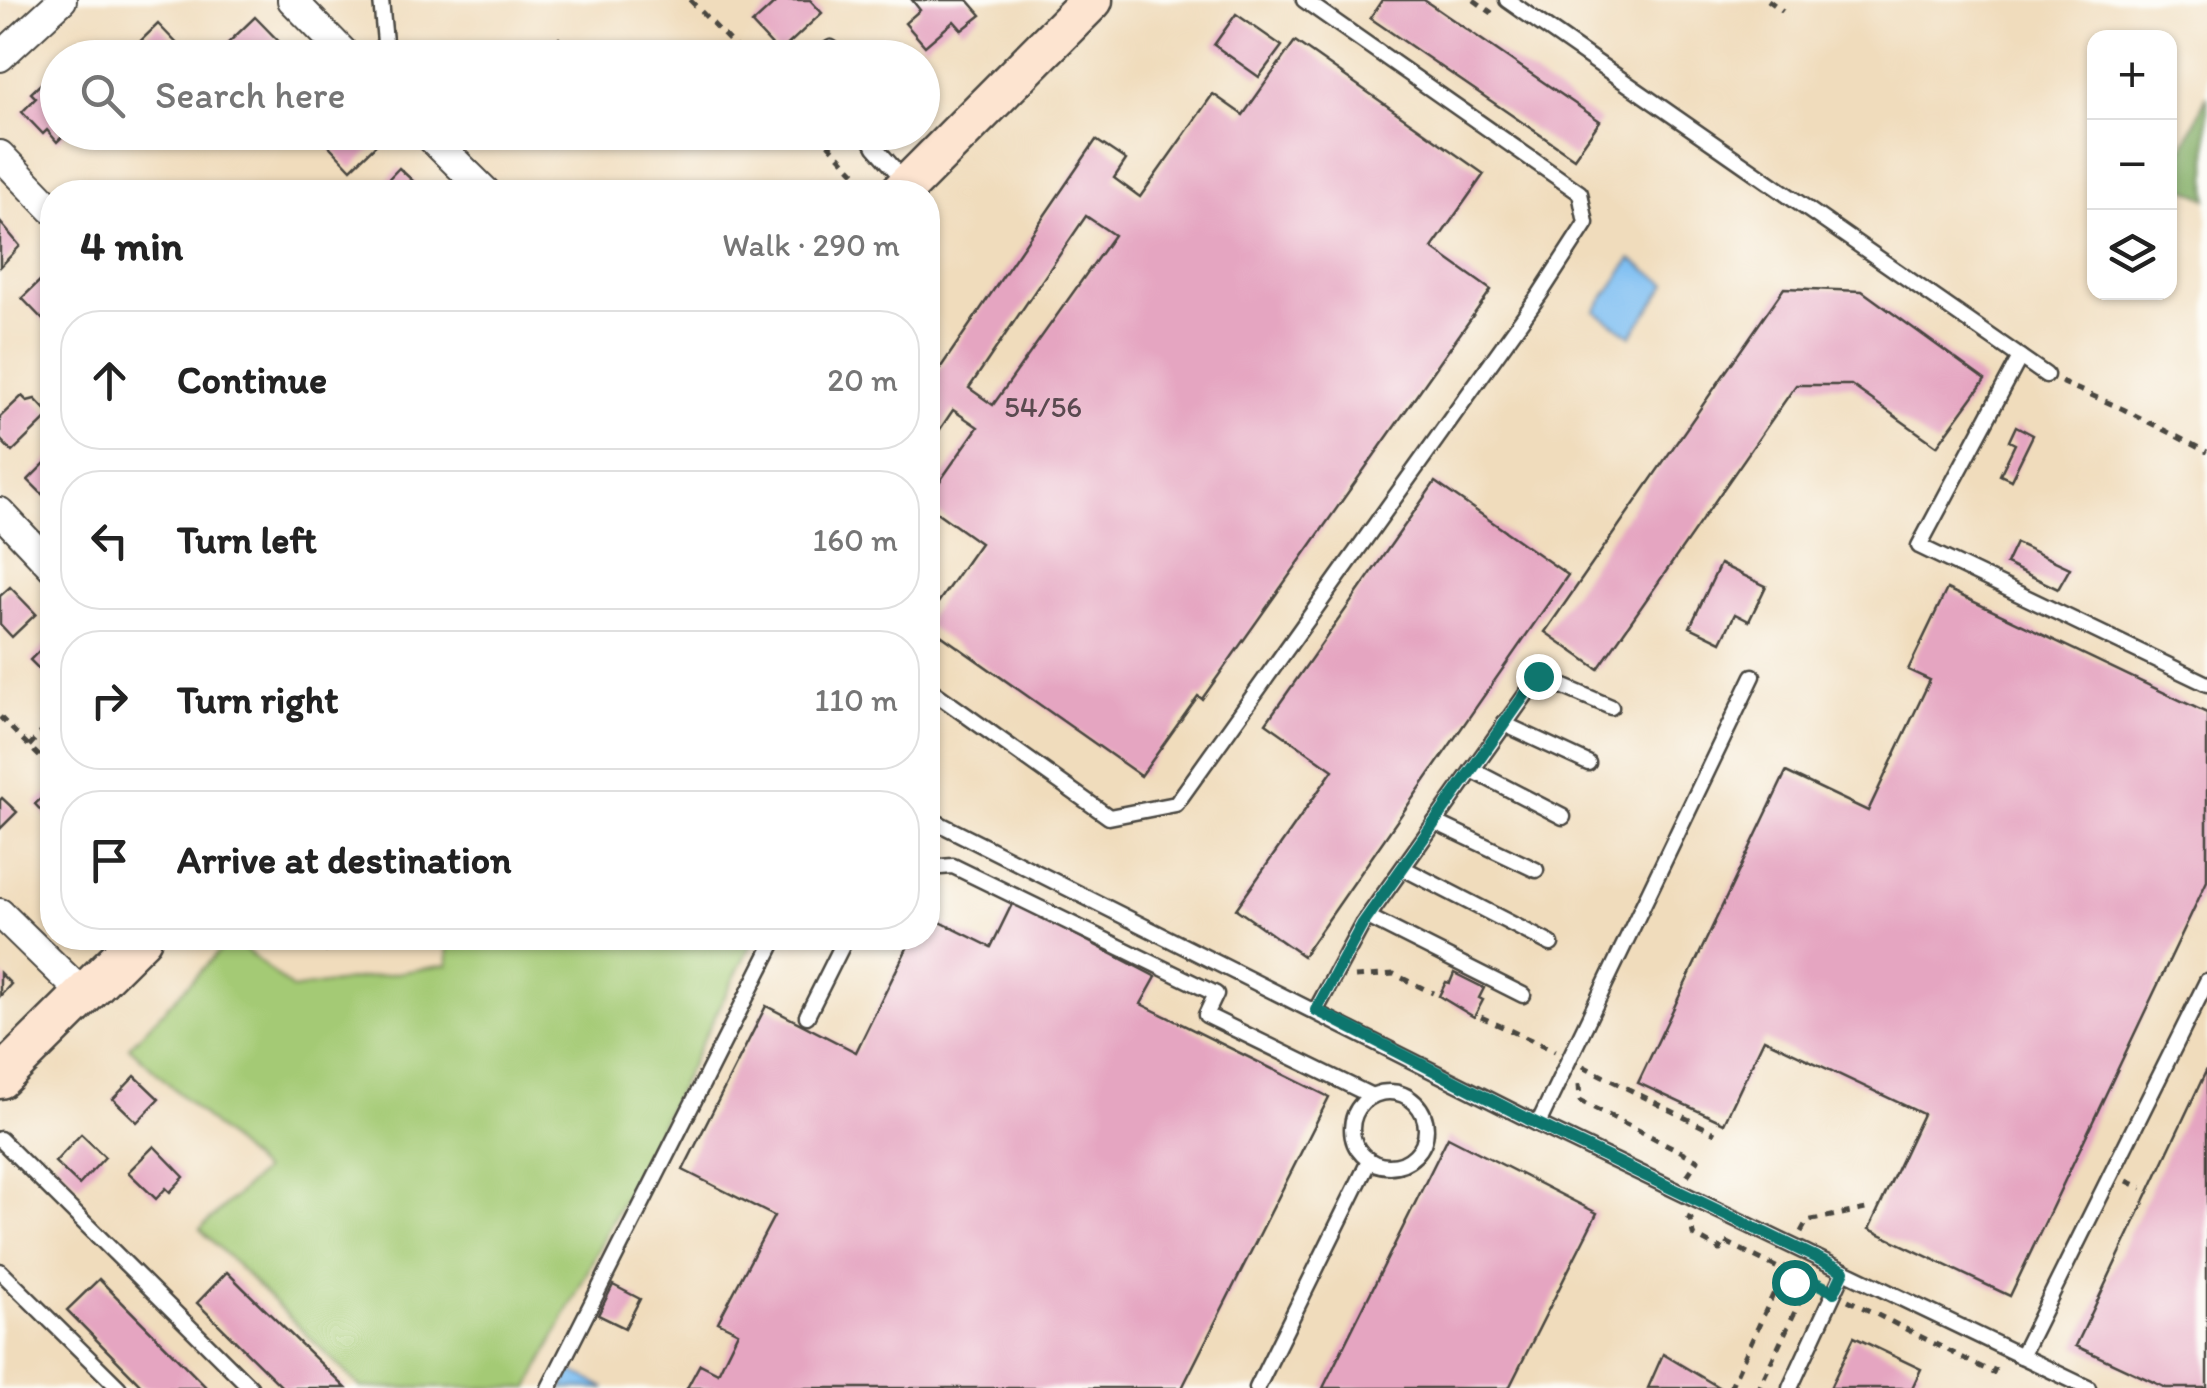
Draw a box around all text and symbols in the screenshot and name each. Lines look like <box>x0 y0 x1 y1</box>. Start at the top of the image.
map controls <box>2087 30 2177 300</box>
button: + <box>2087 30 2177 120</box>
search box <box>40 40 940 150</box>
icon: search <box>75 68 130 123</box>
text: Search here <box>155 72 346 118</box>
button: − <box>2087 120 2177 210</box>
button: layers <box>2087 210 2177 300</box>
text: 4 min <box>80 220 183 271</box>
text: Walk · 290 m <box>722 226 900 264</box>
icon: ahead <box>82 353 137 408</box>
text: Continue <box>177 357 327 403</box>
text: 20 m <box>827 361 898 399</box>
house number: 54/56 <box>1004 388 1082 425</box>
icon: left <box>82 513 137 568</box>
text: Turn left <box>177 517 317 563</box>
text: 160 m <box>812 521 898 559</box>
route end <box>1516 654 1562 700</box>
icon: right <box>82 673 137 728</box>
text: Turn right <box>177 677 339 723</box>
text: 110 m <box>814 681 898 719</box>
icon: arrive <box>82 833 137 888</box>
text: Arrive at destination <box>177 837 512 883</box>
route start <box>1772 1260 1818 1306</box>

